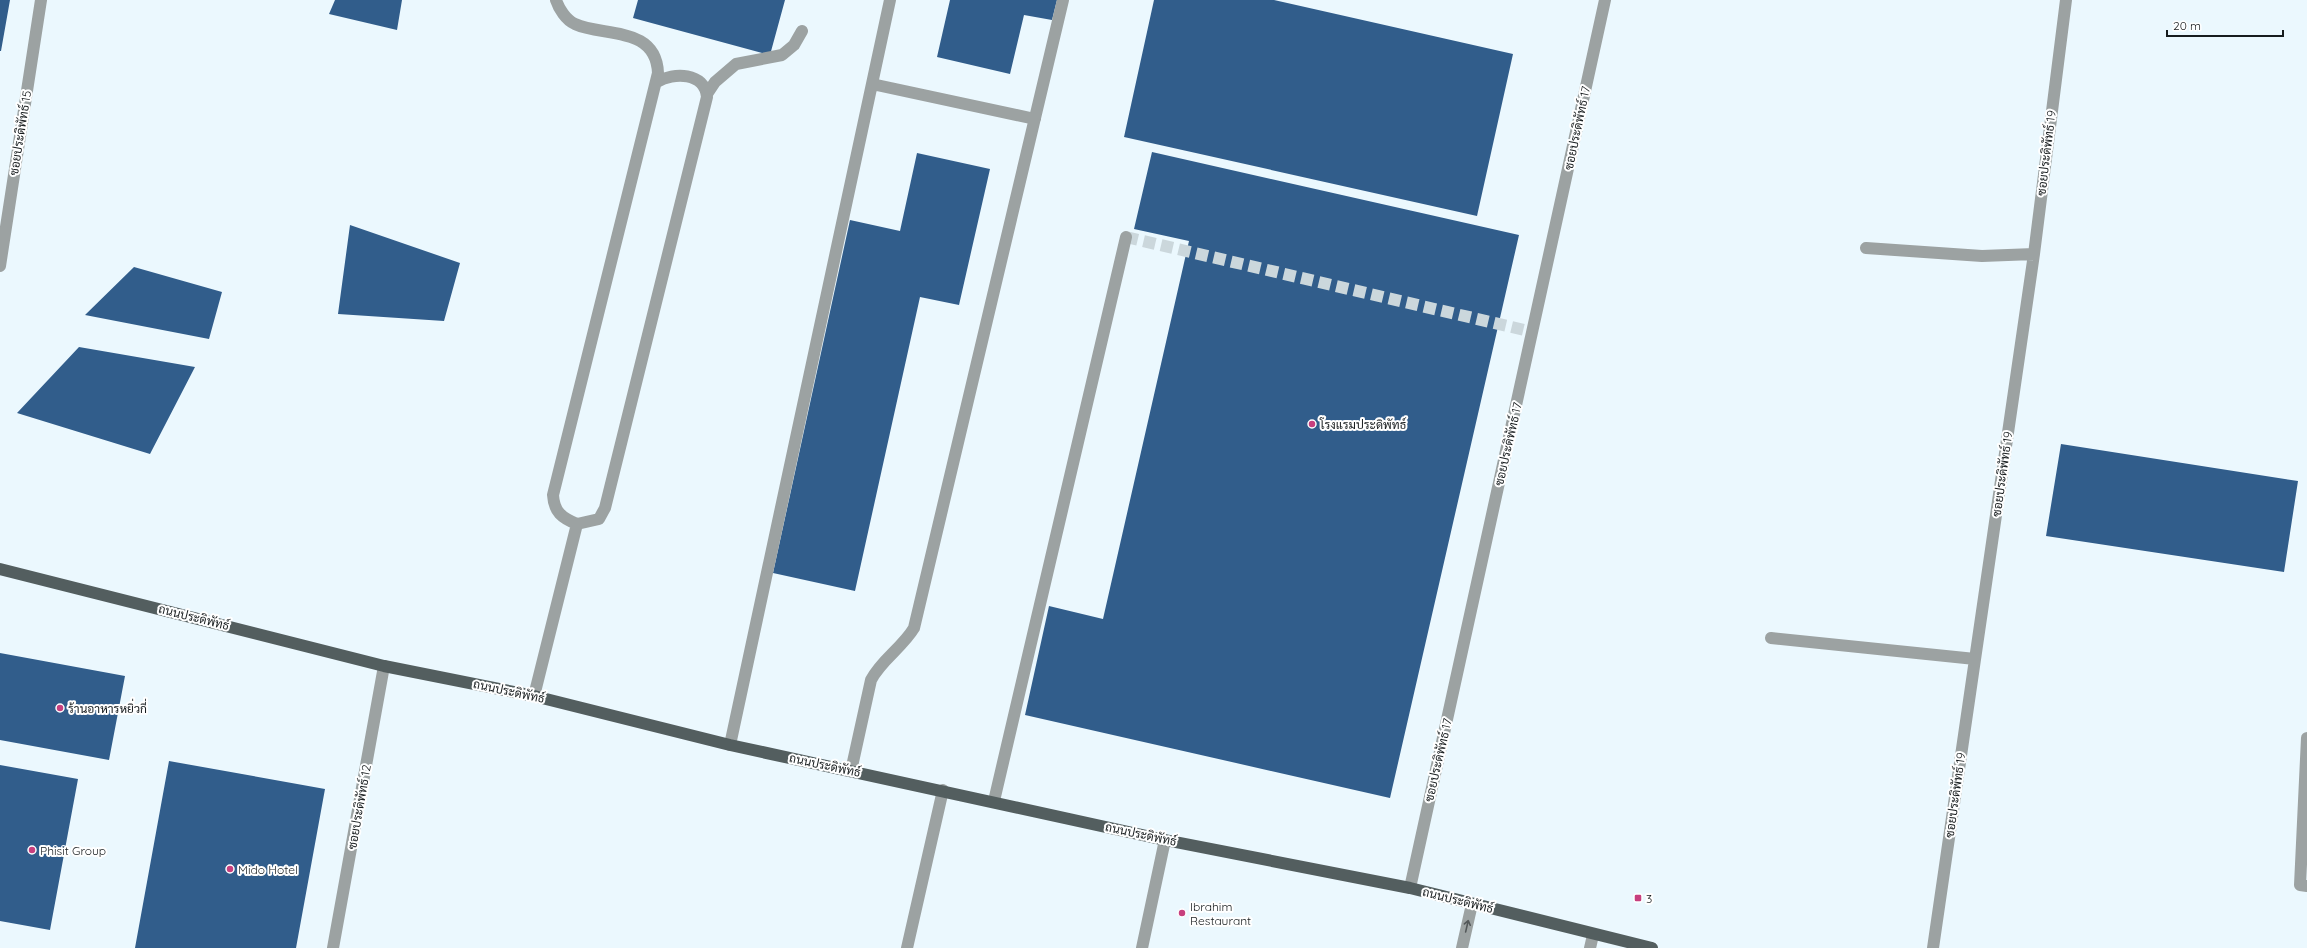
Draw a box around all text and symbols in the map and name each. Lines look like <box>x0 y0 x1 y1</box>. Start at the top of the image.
scale bar <box>2167 12 2283 38</box>
text: 20 m <box>2173 18 2201 33</box>
street label: ซอยประดิพัทธ์ 17 <box>1561 85 1593 171</box>
street label: ซอยประดิพัทธ์ 15 <box>6 89 34 177</box>
street label: ซอยประดิพัทธ์ 19 <box>2033 109 2059 197</box>
street label: ซอยประดิพัทธ์ 17 <box>1491 401 1525 487</box>
place label: โรงแรมประดิพัทธ์ <box>1319 417 1407 432</box>
marker: โรงแรมประดิพัทธ์ <box>1307 419 1317 429</box>
street label: ซอยประดิพัทธ์ 19 <box>1989 430 2015 518</box>
street label: ถนนประดิพัทธ์ <box>157 601 231 633</box>
street label: ถนนประดิพัทธ์ <box>472 676 546 706</box>
place label: ร้านอาหารหยิ่วกี่ <box>68 698 147 716</box>
marker: ร้านอาหารหยิ่วกี่ <box>55 703 65 713</box>
street label: ซอยประดิพัทธ์ 17 <box>1421 717 1455 803</box>
street label: ถนนประดิพัทธ์ <box>788 750 862 780</box>
street label: ซอยประดิพัทธ์ 19 <box>1942 751 1968 839</box>
street label: ซอยประดิพัทธ์ 12 <box>344 763 374 851</box>
street label: ถนนประดิพัทธ์ <box>1104 819 1178 849</box>
place label: Phisit Group <box>40 843 106 858</box>
marker: Phisit Group <box>27 845 37 855</box>
place label: Mido Hotel <box>238 862 298 877</box>
marker: Mido Hotel <box>225 864 235 874</box>
street label: ถนนประดิพัทธ์ <box>1421 884 1495 916</box>
place label: 3 <box>1646 891 1652 906</box>
marker: 3 <box>1633 893 1643 903</box>
place label: Ibrahim Restaurant <box>1190 899 1251 928</box>
marker: Ibrahim Restaurant <box>1177 908 1187 918</box>
one-way arrow <box>1464 920 1472 933</box>

